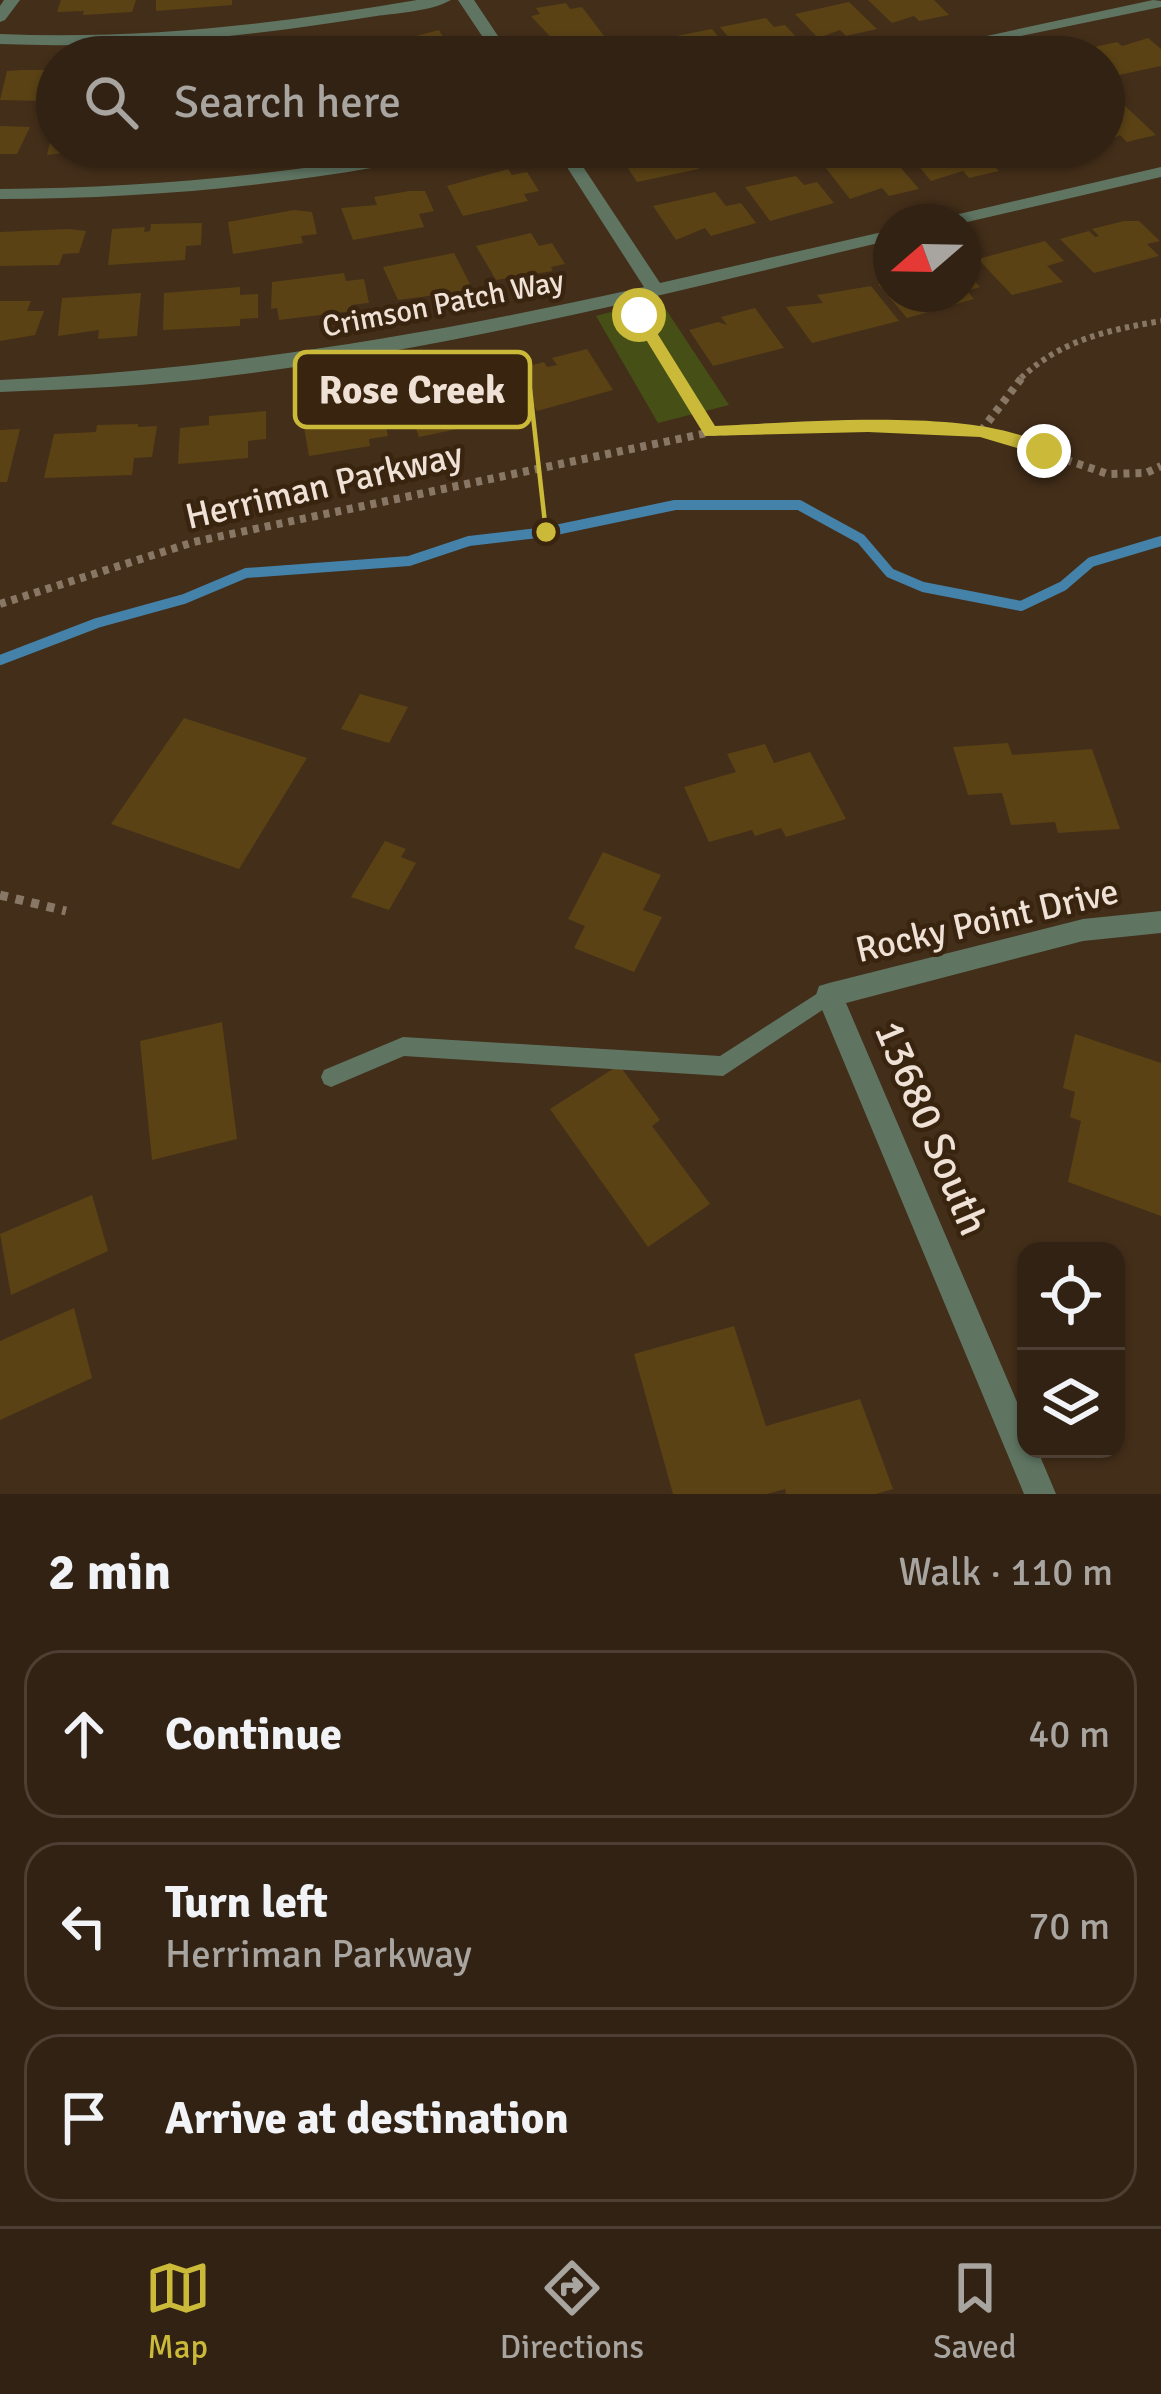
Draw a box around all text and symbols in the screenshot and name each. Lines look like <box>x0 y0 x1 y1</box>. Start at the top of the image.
search box <box>36 36 1125 168</box>
icon: search <box>78 69 144 135</box>
text: Search here <box>174 75 401 130</box>
north arrow <box>873 204 981 312</box>
street label: Crimson Patch Way <box>319 262 567 346</box>
route start <box>612 288 666 342</box>
callout: Rose Creek <box>295 352 530 427</box>
text: Rose Creek <box>319 366 506 414</box>
route end <box>1017 424 1071 478</box>
street label: Herriman Parkway <box>181 432 467 540</box>
street label: Rocky Point Drive <box>851 869 1123 973</box>
street label: 13680 South <box>863 1013 999 1243</box>
map controls <box>1017 1242 1125 1458</box>
button: locate <box>1017 1242 1125 1350</box>
button: layers <box>1017 1350 1125 1458</box>
text: 2 min <box>48 1541 171 1604</box>
text: Walk · 110 m <box>899 1548 1113 1596</box>
icon: ahead <box>51 1701 117 1767</box>
text: Continue <box>165 1707 342 1762</box>
text: 40 m <box>1028 1710 1110 1758</box>
text: Turn left <box>165 1875 328 1930</box>
icon: left <box>51 1893 117 1959</box>
text: 70 m <box>1028 1902 1110 1950</box>
text: Herriman Parkway <box>165 1930 472 1978</box>
icon: arrive <box>51 2085 117 2151</box>
text: Arrive at destination <box>165 2091 569 2146</box>
tab: Map <box>145 2255 211 2368</box>
tab: Directions <box>500 2255 644 2368</box>
tab: Saved <box>933 2255 1016 2368</box>

